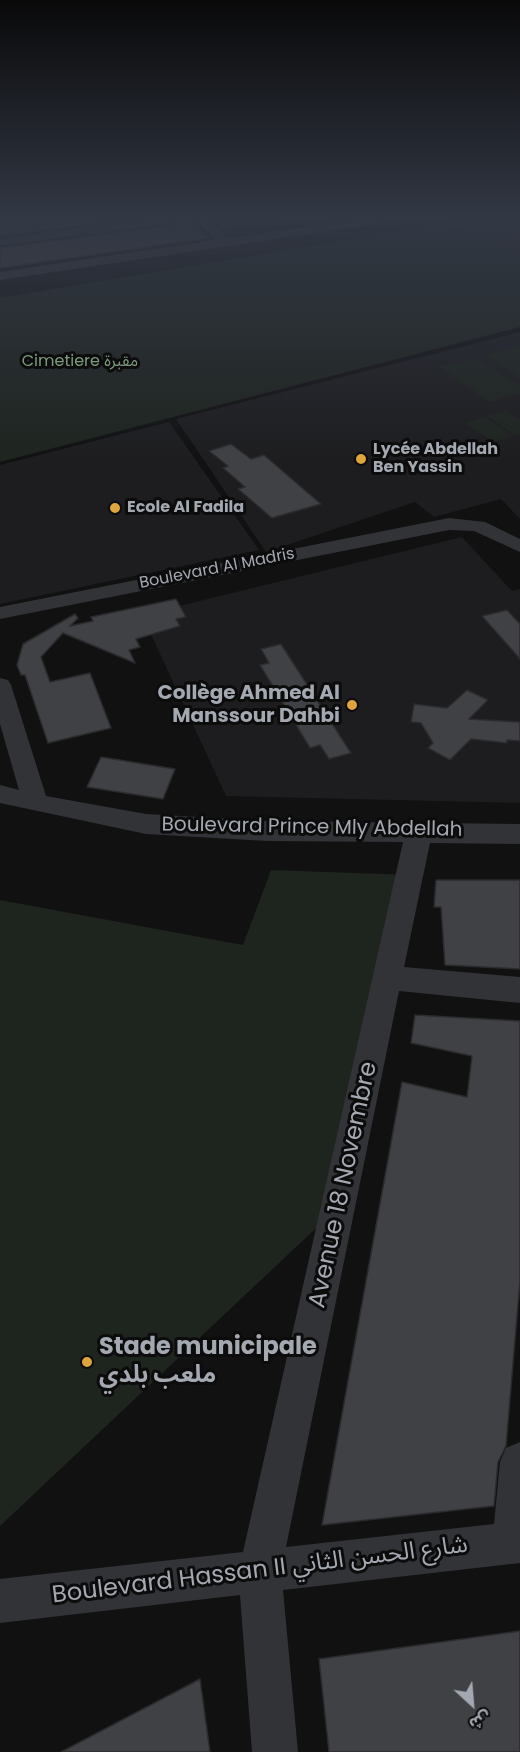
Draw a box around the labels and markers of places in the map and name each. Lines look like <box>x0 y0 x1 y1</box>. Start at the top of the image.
place label: Lycée Abdellah Ben Yassin <box>373 440 498 478</box>
marker: Lycée Abdellah Ben Yassin <box>354 452 368 466</box>
place label: Ecole Al Fadila <box>127 498 244 518</box>
marker: Ecole Al Fadila <box>108 501 122 515</box>
place label: Collège Ahmed Al Manssour Dahbi <box>158 682 340 729</box>
marker: Collège Ahmed Al Manssour Dahbi <box>345 698 359 712</box>
place label: Stade municipale ملعب بلدي <box>99 1334 317 1390</box>
marker: Stade municipale ملعب بلدي <box>80 1355 94 1369</box>

